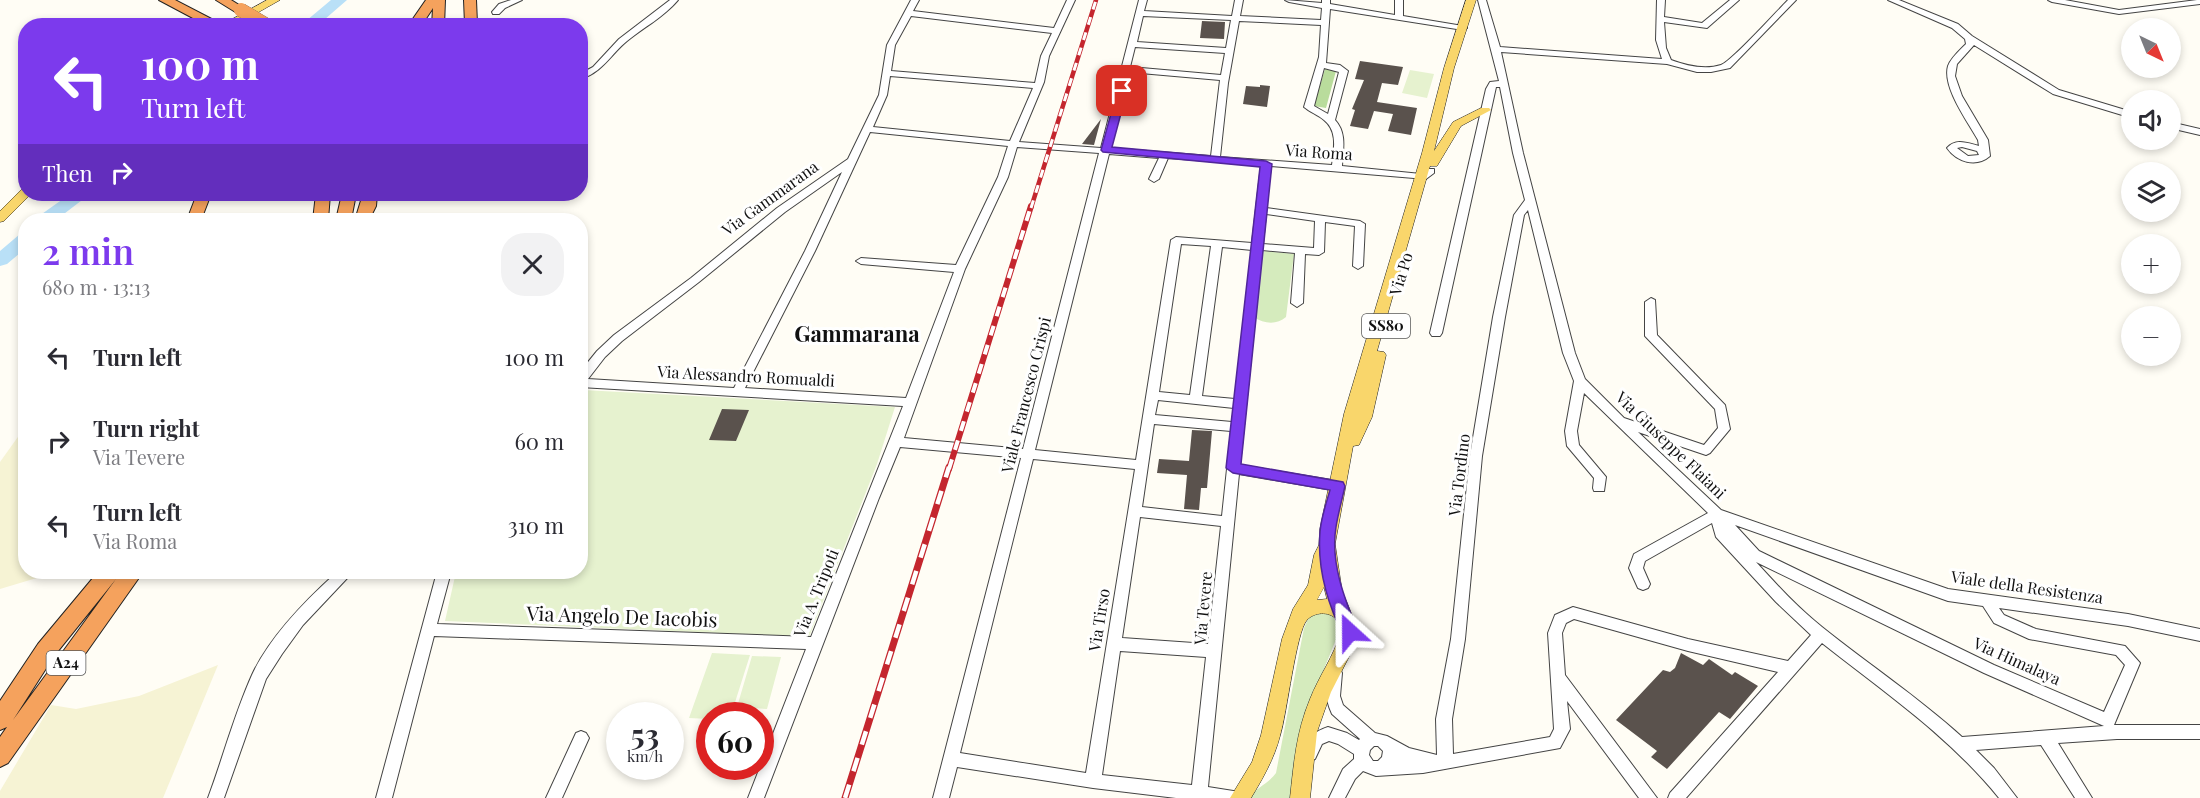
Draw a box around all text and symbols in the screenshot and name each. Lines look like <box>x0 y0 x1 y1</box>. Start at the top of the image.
north arrow <box>2121 18 2181 78</box>
map controls <box>2121 18 2181 366</box>
text: 100 m <box>141 35 259 91</box>
icon: left <box>42 42 120 120</box>
pin <box>1096 65 1147 116</box>
icon: arrive <box>1105 74 1138 107</box>
text: Turn left <box>141 89 245 125</box>
button: sound <box>2121 90 2181 150</box>
street label: Via Roma <box>1284 139 1353 164</box>
icon: right <box>105 156 138 189</box>
street label: Via Gammarana <box>717 156 822 240</box>
text: Then <box>42 158 93 188</box>
button: layers <box>2121 162 2181 222</box>
text: 2 min <box>42 226 134 274</box>
button: close <box>501 233 564 296</box>
button: + <box>2121 234 2181 294</box>
street label: Via Po <box>1384 250 1417 299</box>
text: 680 m · 13:13 <box>42 273 150 300</box>
button: − <box>2121 306 2181 366</box>
street label: Viale Francesco Crispi <box>996 314 1055 476</box>
road number: SS80 <box>1362 314 1410 338</box>
district label: Gammarana <box>794 318 920 348</box>
icon: left <box>42 341 75 374</box>
text: Turn left <box>93 342 182 372</box>
text: 100 m <box>504 342 564 372</box>
street label: Via Alessandro Romualdi <box>656 360 836 391</box>
street label: Via Giuseppe Flaiani <box>1611 386 1731 503</box>
text: Turn right <box>93 413 199 443</box>
icon: right <box>42 425 75 458</box>
text: 60 m <box>514 426 564 456</box>
street label: Via Tordino <box>1443 432 1474 518</box>
text: Via Tevere <box>93 443 185 470</box>
text: Turn left <box>93 497 182 527</box>
icon: left <box>42 509 75 542</box>
text: 310 m <box>508 510 564 540</box>
text: Via Roma <box>93 527 177 554</box>
street label: Via A. Tripoti <box>788 545 843 641</box>
street label: Viale della Resistenza <box>1949 565 2105 608</box>
street label: Via Tevere <box>1189 570 1216 647</box>
street label: Via Tirso <box>1083 587 1114 654</box>
street label: Via Angelo De Iacobis <box>525 599 718 632</box>
position arrow <box>1318 600 1382 664</box>
street label: Via Himalaya <box>1969 632 2064 689</box>
road number: A24 <box>46 651 86 675</box>
speed limit sign: 60 <box>696 702 774 780</box>
text: 53 <box>631 714 659 754</box>
text: km/h <box>627 746 663 766</box>

